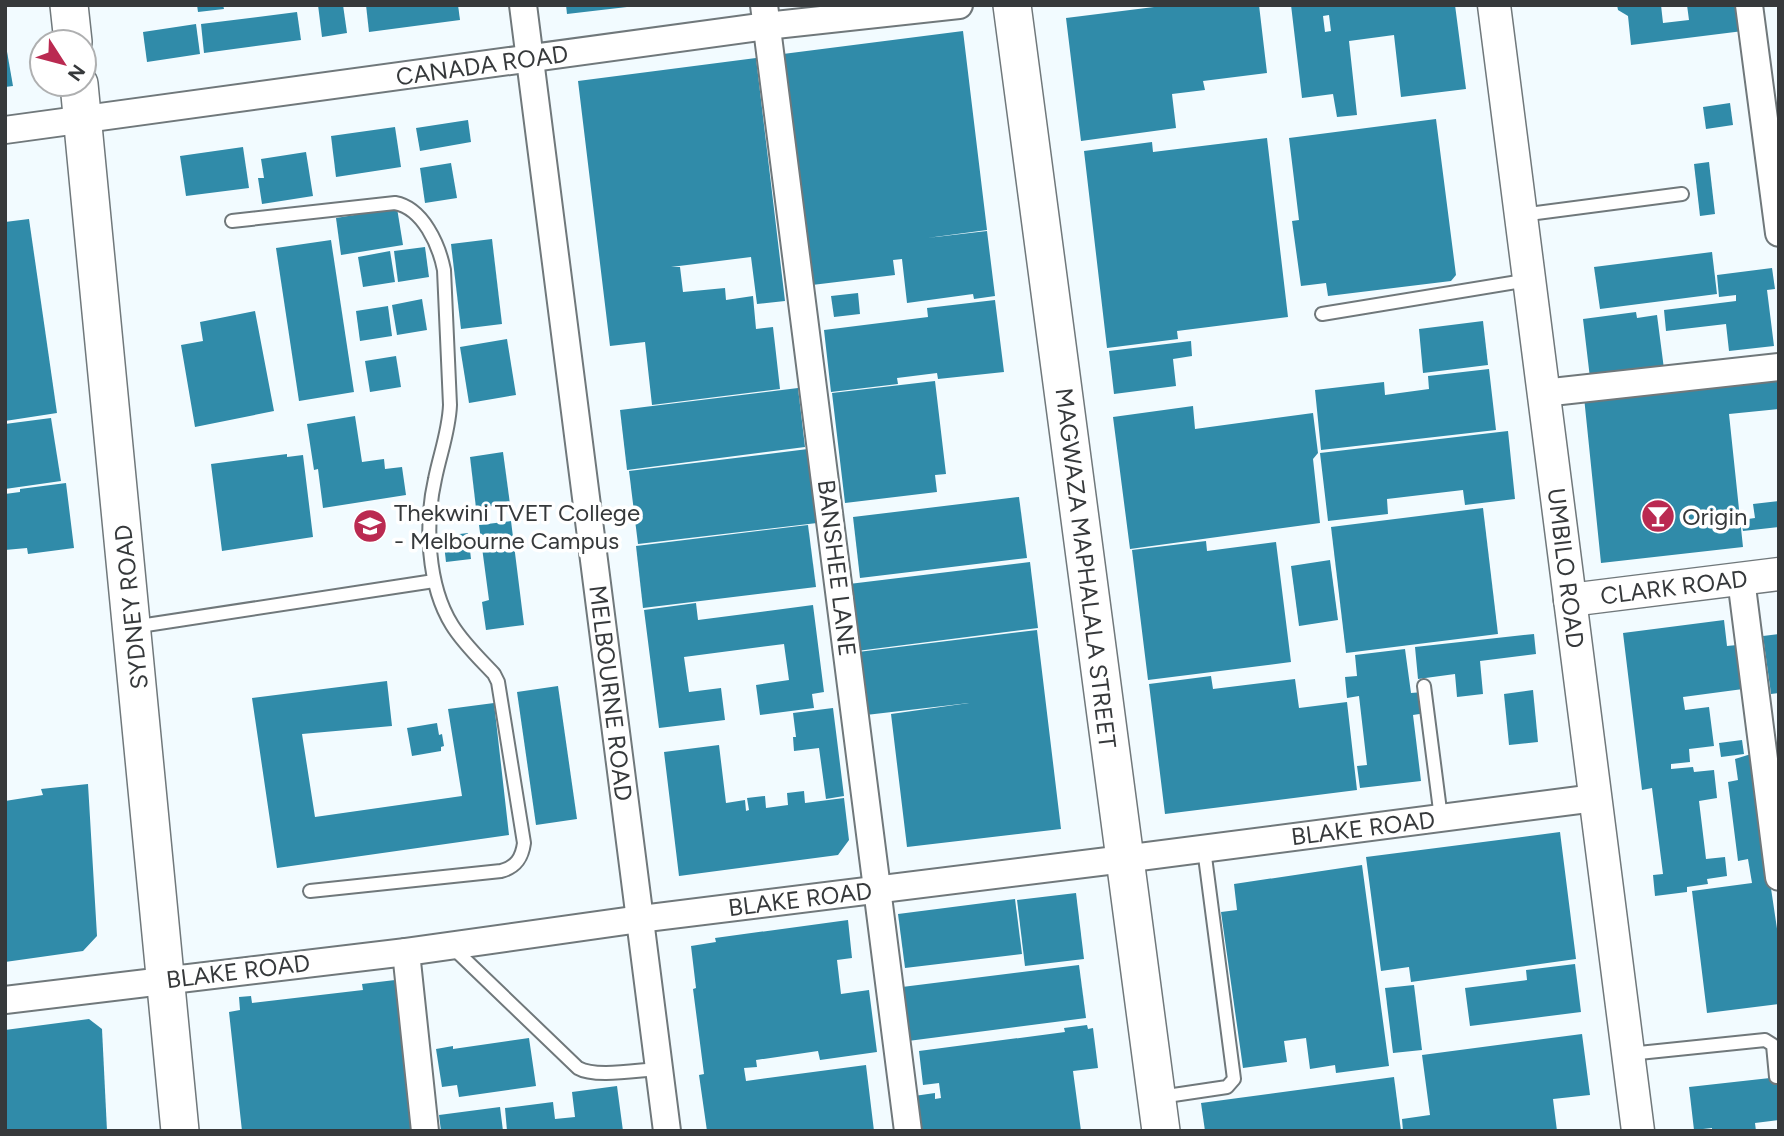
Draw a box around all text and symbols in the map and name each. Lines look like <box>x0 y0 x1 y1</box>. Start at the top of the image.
north arrow <box>28 28 98 98</box>
street label: CANADA ROAD <box>394 39 570 91</box>
text: N <box>63 60 90 85</box>
street label: MAGWAZA MAPHALALA STREET <box>1049 386 1123 750</box>
street label: BANSHEE LANE <box>812 478 862 658</box>
street label: UMBILO ROAD <box>1542 486 1590 650</box>
bar icon: Origin <box>1639 497 1677 535</box>
place label: Thekwini TVET College - Melbourne Campus <box>394 498 640 555</box>
place label: Origin <box>1682 502 1747 531</box>
school or university icon: Thekwini TVET College - Melbourne Campus <box>351 507 389 545</box>
street label: SYDNEY ROAD <box>108 523 154 691</box>
street label: CLARK ROAD <box>1599 564 1749 610</box>
street label: MELBOURNE ROAD <box>583 583 639 803</box>
street label: BLAKE ROAD <box>1289 805 1437 851</box>
street label: BLAKE ROAD <box>726 876 874 922</box>
street label: BLAKE ROAD <box>164 948 312 994</box>

